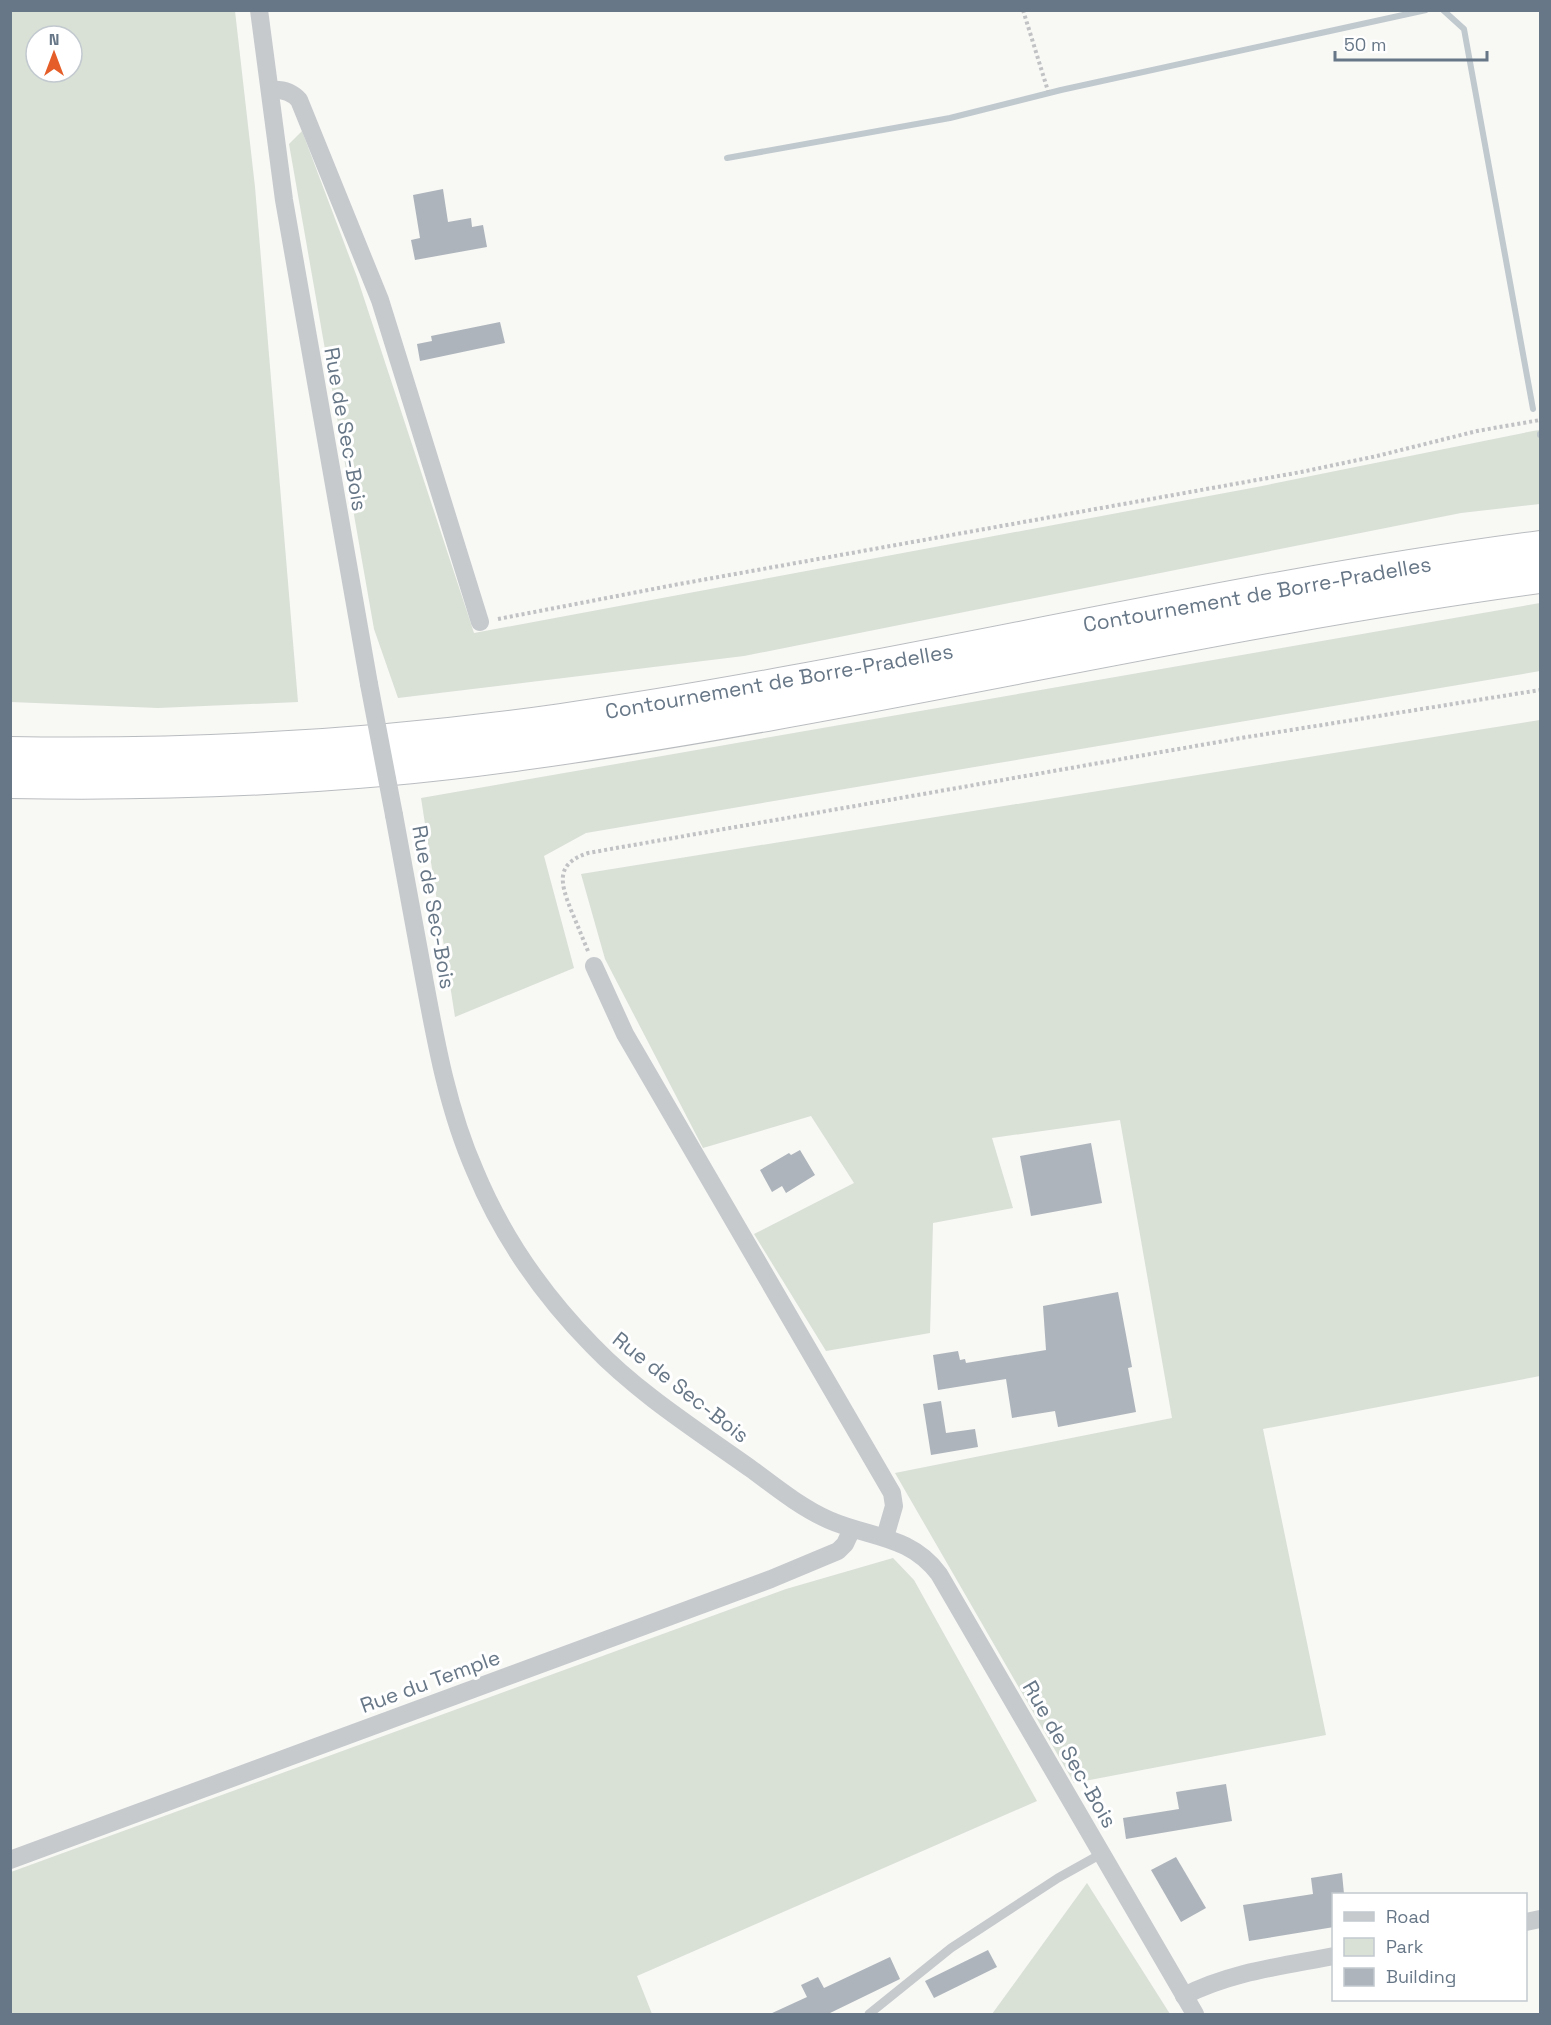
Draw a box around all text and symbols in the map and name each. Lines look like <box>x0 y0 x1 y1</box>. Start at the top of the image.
north arrow <box>24 24 84 84</box>
scale bar <box>1335 24 1486 62</box>
text: N <box>49 29 59 50</box>
text: 50 m <box>1344 33 1386 56</box>
street label: Rue de Sec-Bois <box>318 345 374 513</box>
street label: Contournement de Borre-Pradelles <box>1081 550 1433 638</box>
street label: Contournement de Borre-Pradelles <box>603 637 955 725</box>
street label: Rue de Sec-Bois <box>406 823 462 991</box>
street label: Rue de Sec-Bois <box>607 1325 755 1449</box>
street label: Rue du Temple <box>356 1643 504 1719</box>
street label: Rue de Sec-Bois <box>1017 1675 1123 1833</box>
legend <box>1332 1893 1527 2001</box>
text: Road <box>1386 1905 1430 1928</box>
text: Park <box>1386 1935 1424 1958</box>
text: Building <box>1386 1965 1456 1988</box>

